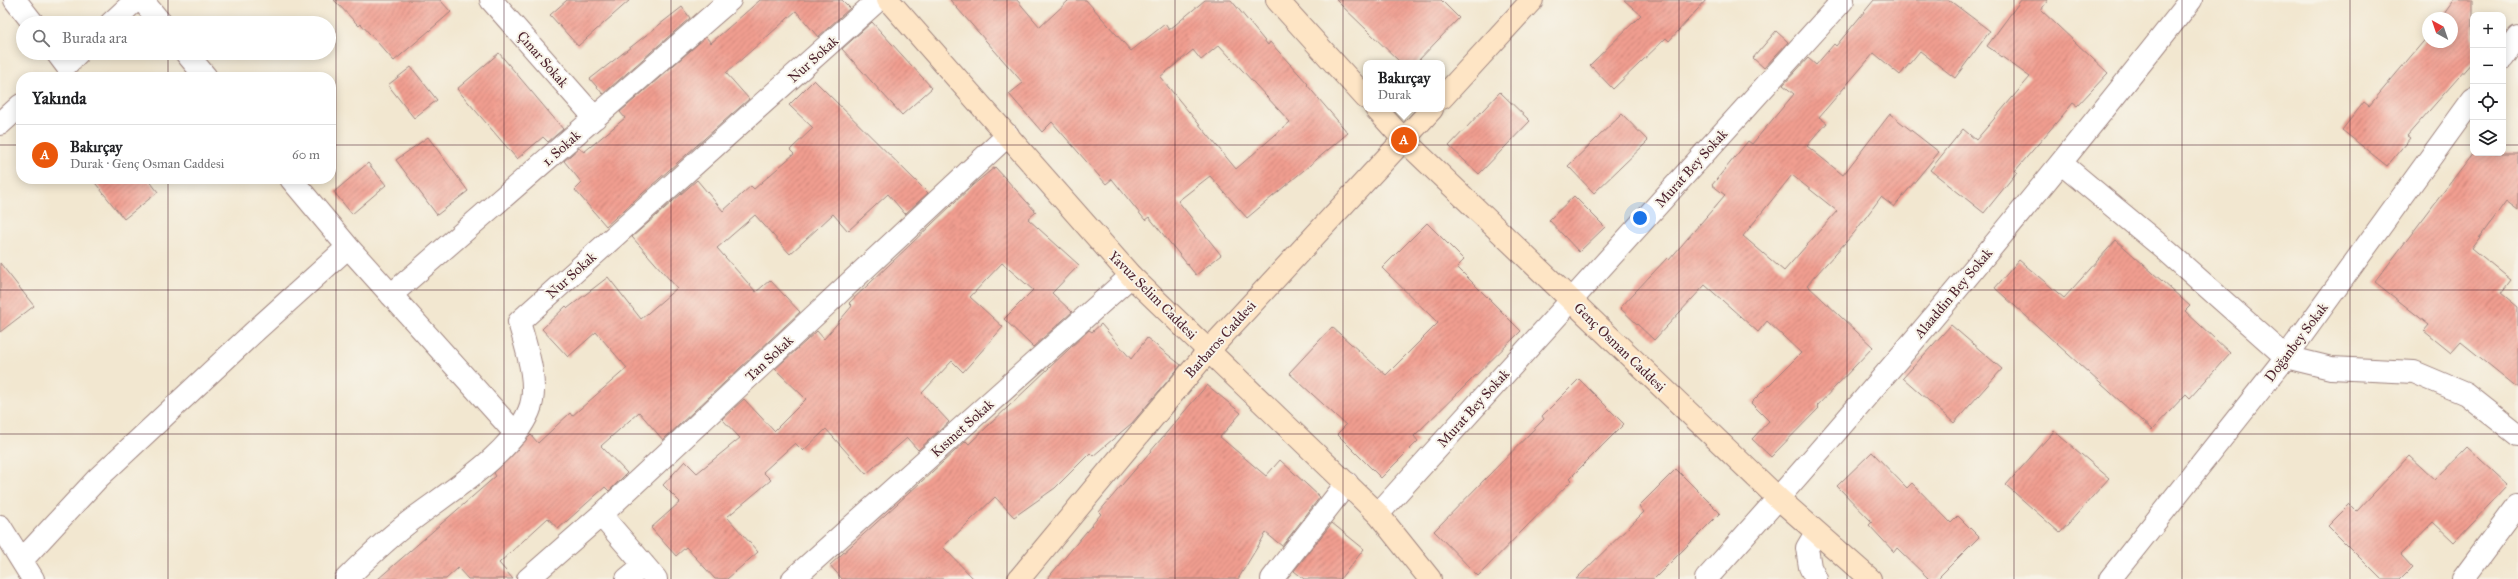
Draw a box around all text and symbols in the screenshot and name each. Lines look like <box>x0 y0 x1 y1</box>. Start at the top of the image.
north arrow <box>2422 12 2458 48</box>
map controls <box>2470 12 2506 156</box>
button: + <box>2470 12 2506 48</box>
search box <box>16 16 336 60</box>
icon: search <box>30 27 52 49</box>
street label: Çınar Sokak <box>514 28 572 91</box>
text: Burada ara <box>62 29 127 47</box>
street label: Nur Sokak <box>785 32 842 86</box>
button: − <box>2470 48 2506 84</box>
popup <box>1363 60 1445 112</box>
text: Bakırçay <box>1378 69 1430 87</box>
button: locate <box>2470 84 2506 120</box>
text: Durak <box>1378 87 1411 103</box>
text: Yakında <box>32 88 86 109</box>
button: layers <box>2470 120 2506 156</box>
pin: A <box>1391 125 1417 155</box>
street label: Murat Bey Sokak <box>1652 125 1731 211</box>
street label: 1. Sokak <box>539 126 584 170</box>
text: Bakırçay <box>70 138 122 156</box>
text: A <box>41 147 49 163</box>
text: 60 m <box>292 147 320 163</box>
text: Durak · Genç Osman Caddesi <box>70 156 224 172</box>
your location <box>1630 208 1650 228</box>
street label: Alaaddin Bey Sokak <box>1910 245 1996 343</box>
street label: Nur Sokak <box>543 248 600 302</box>
street label: Yavuz Selim Caddesi <box>1105 248 1201 343</box>
street label: Barbaros Caddesi <box>1181 297 1260 381</box>
street label: Genç Osman Caddesi <box>1570 299 1669 396</box>
street label: Doğanbey Sokak <box>2261 299 2332 385</box>
street label: Tan Sokak <box>742 332 797 385</box>
street label: Murat Bey Sokak <box>1434 365 1513 451</box>
street label: Kısmet Sokak <box>927 395 998 461</box>

